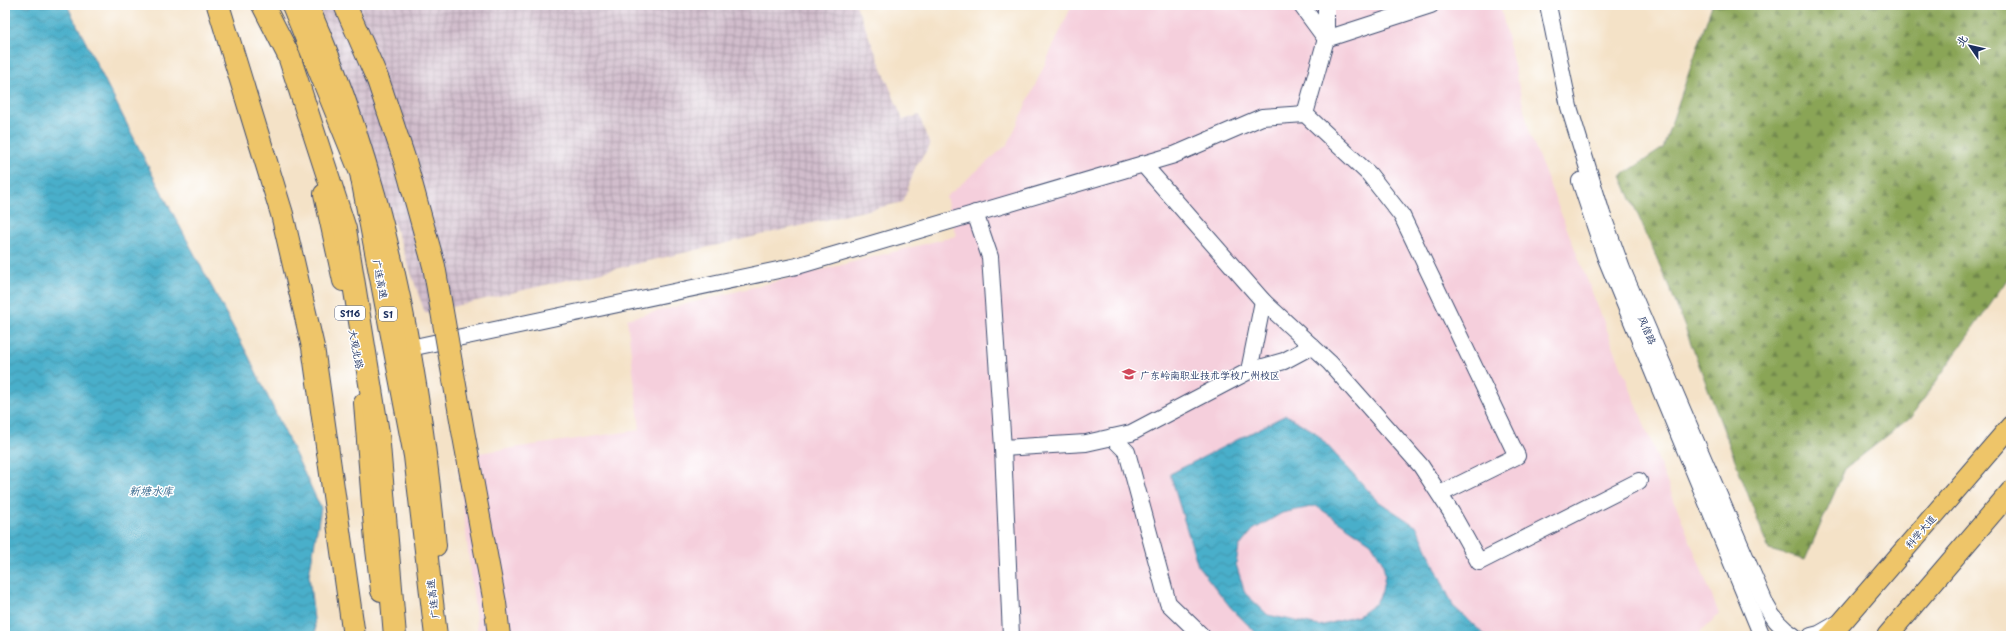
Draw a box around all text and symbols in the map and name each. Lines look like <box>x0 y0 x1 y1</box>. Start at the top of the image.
north arrow <box>1950 26 1990 66</box>
text: 北 <box>1951 31 1971 49</box>
street label: 广连高速 <box>370 258 392 300</box>
road number: S116 <box>335 306 365 320</box>
road number: S1 <box>379 307 397 321</box>
street label: 风信路 <box>1635 313 1661 347</box>
street label: 大观北路 <box>346 328 368 370</box>
school or university icon: 广东岭南职业技术学校广州校区 <box>1121 366 1137 382</box>
place label: 广东岭南职业技术学校广州校区 <box>1140 367 1280 382</box>
water label: 新塘水库 <box>129 482 174 499</box>
street label: 科学大道 <box>1901 511 1939 551</box>
street label: 广连高速 <box>422 578 442 620</box>

